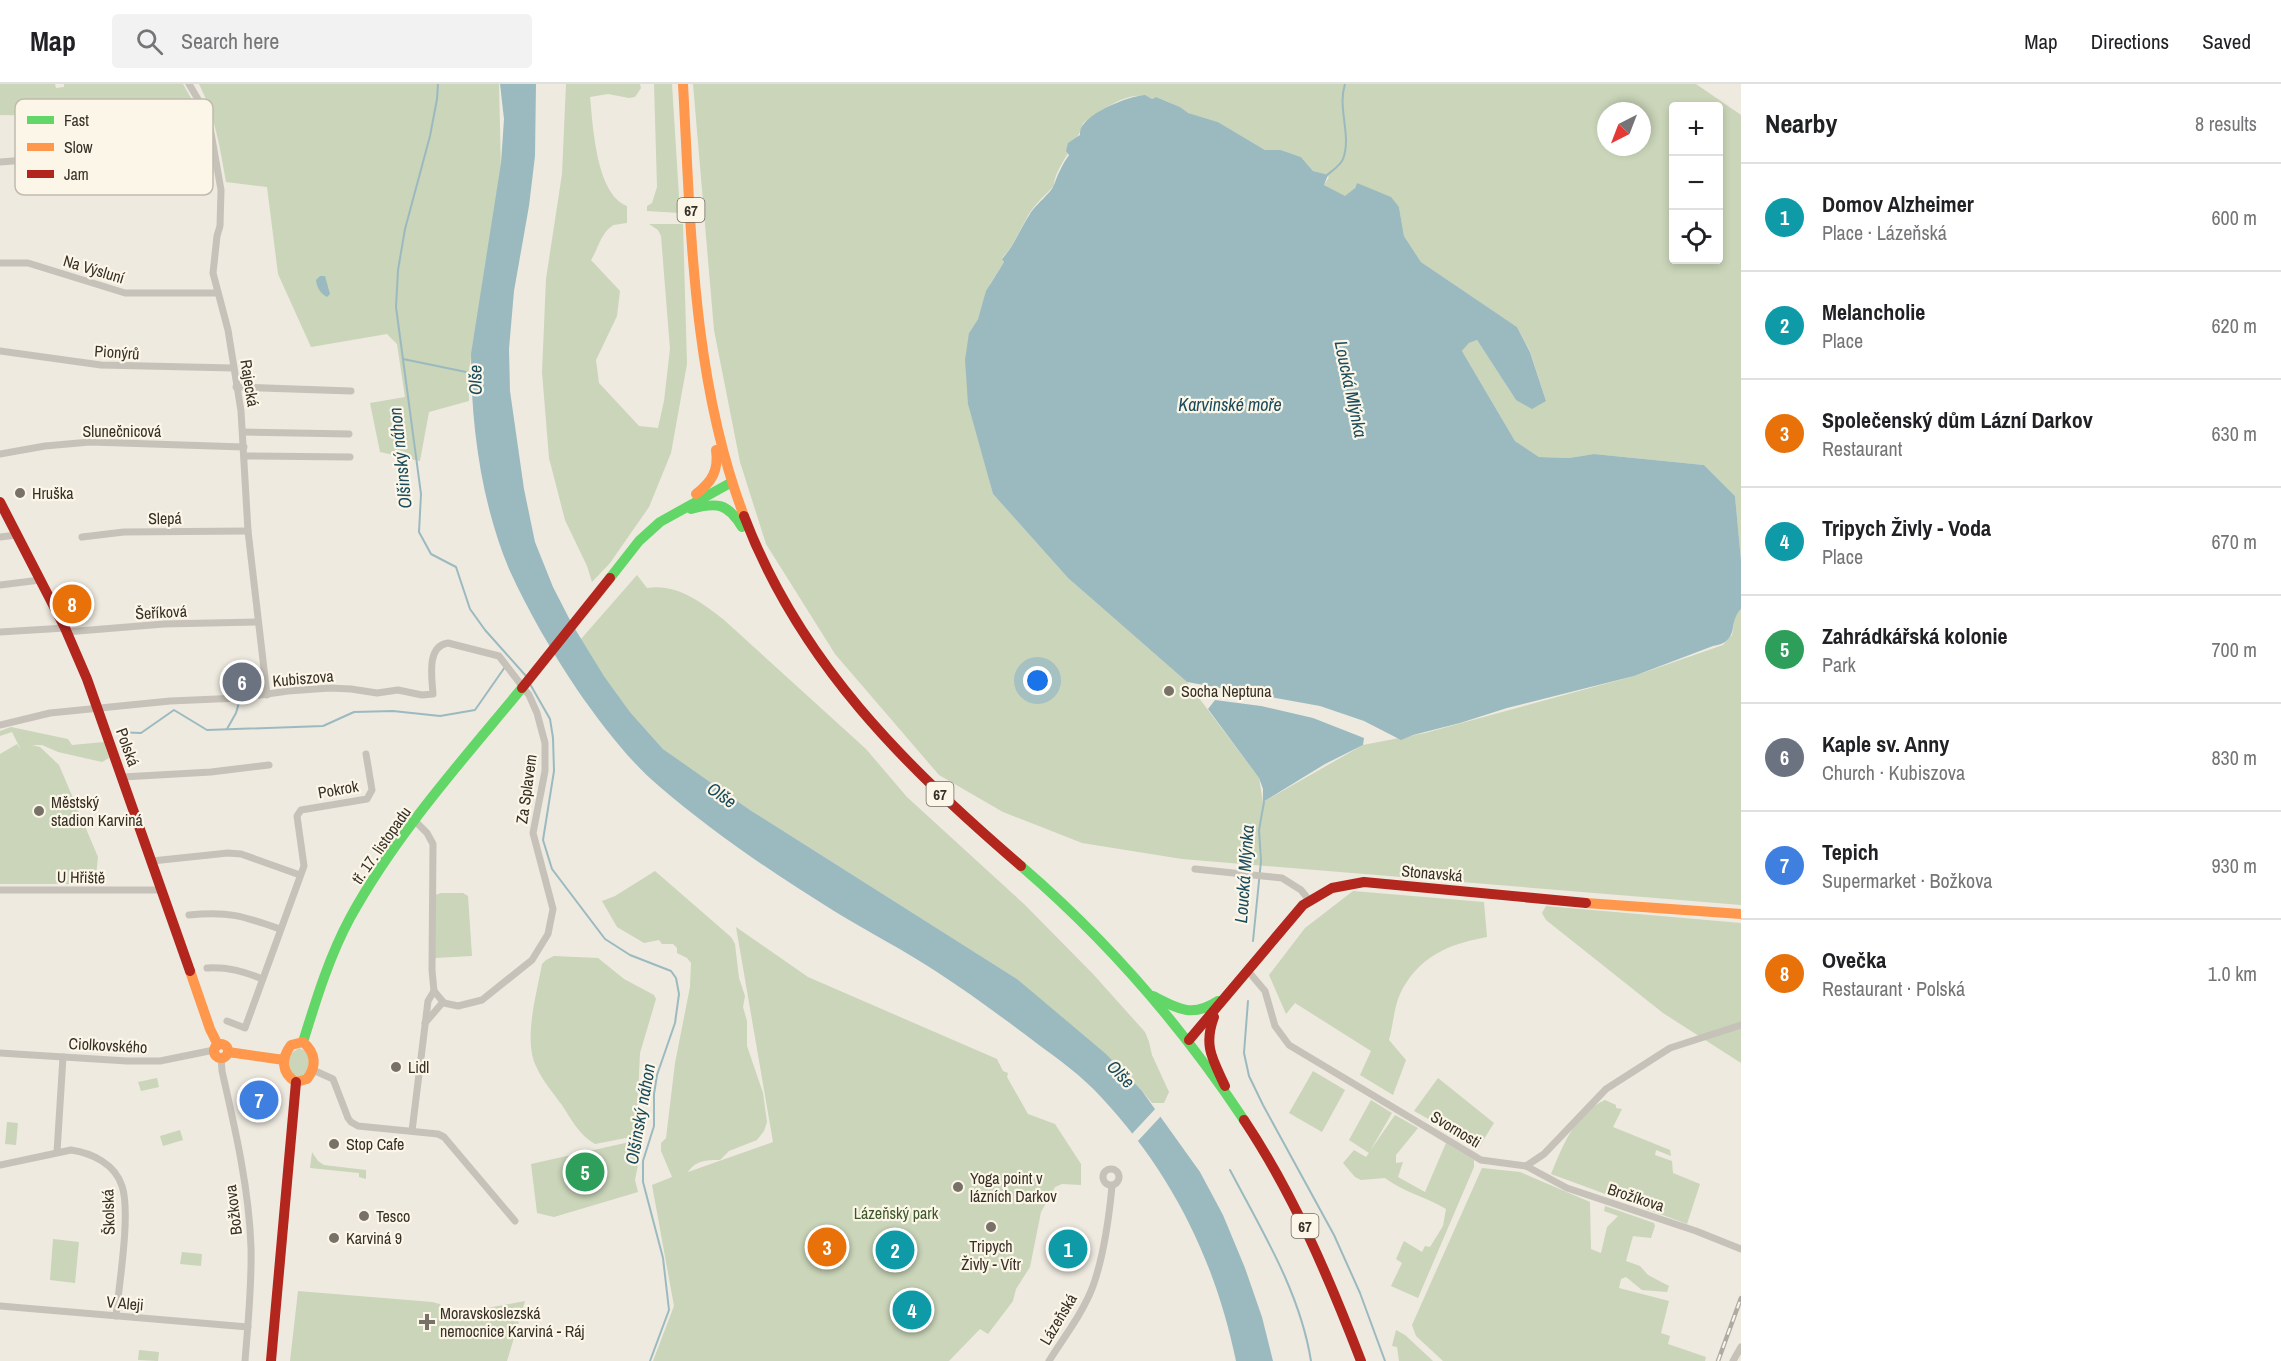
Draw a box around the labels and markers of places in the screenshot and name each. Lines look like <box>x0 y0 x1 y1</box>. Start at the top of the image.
place label: Hruška <box>32 482 74 504</box>
marker: Hruška <box>13 486 27 500</box>
pin: 8 <box>52 582 92 626</box>
pin: 6 <box>222 660 262 704</box>
place label: Socha Neptuna <box>1181 680 1272 702</box>
marker: Socha Neptuna <box>1162 684 1176 698</box>
place label: Městský stadion Karviná <box>51 791 144 831</box>
marker: Městský stadion Karviná <box>32 804 46 818</box>
place label: Lidl <box>408 1056 429 1078</box>
marker: Lidl <box>389 1060 403 1074</box>
pin: 7 <box>240 1078 278 1122</box>
place label: Stop Cafe <box>346 1133 404 1155</box>
marker: Stop Cafe <box>327 1137 341 1151</box>
pin: 5 <box>566 1150 604 1194</box>
place label: Yoga point v lázních Darkov <box>970 1167 1057 1207</box>
marker: Yoga point v lázních Darkov <box>951 1180 965 1194</box>
place label: Tesco <box>376 1205 410 1227</box>
marker: Tesco <box>357 1209 371 1223</box>
marker: Tripych Živly - Vítr <box>984 1220 998 1234</box>
pin: 3 <box>808 1224 846 1270</box>
pin: 1 <box>1048 1226 1088 1272</box>
place label: Karviná 9 <box>346 1227 402 1249</box>
pin: 2 <box>876 1228 914 1272</box>
marker: Karviná 9 <box>327 1231 341 1245</box>
place label: Tripych Živly - Vítr <box>961 1235 1021 1275</box>
pin: 4 <box>892 1288 932 1332</box>
place label: Moravskoslezská nemocnice Karviná - Ráj <box>440 1302 584 1342</box>
marker: Moravskoslezská nemocnice Karviná - Ráj <box>418 1313 436 1331</box>

